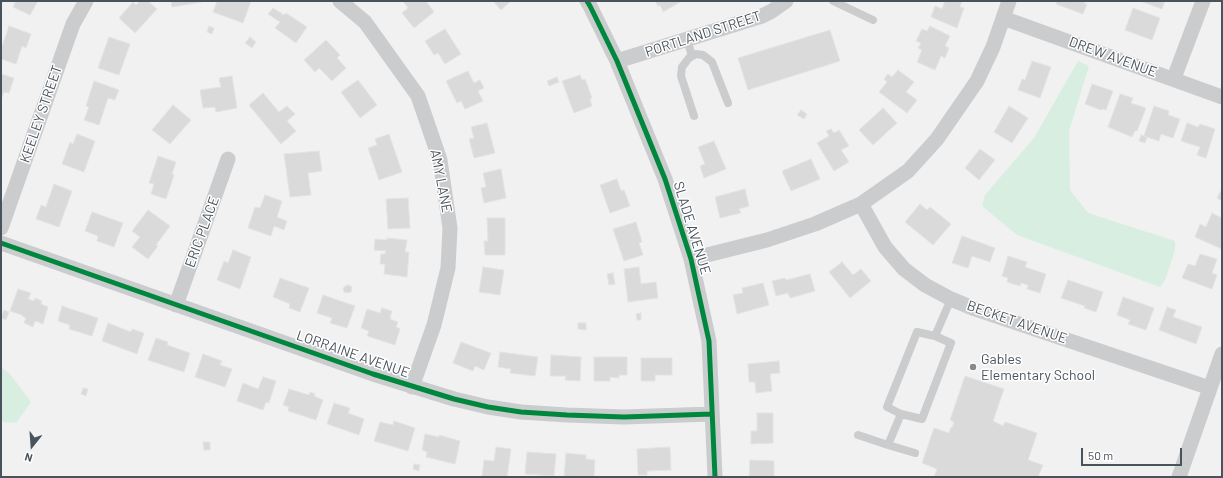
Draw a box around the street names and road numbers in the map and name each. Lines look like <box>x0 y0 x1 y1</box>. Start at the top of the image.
street label: PORTLAND STREET <box>643 7 763 61</box>
street label: DREW AVENUE <box>1067 33 1159 81</box>
street label: KEELEY STREET <box>16 63 66 165</box>
street label: AMY LANE <box>427 148 455 214</box>
street label: SLADE AVENUE <box>670 179 714 277</box>
street label: ERIC PLACE <box>181 194 223 270</box>
street label: BECKET AVENUE <box>965 297 1069 347</box>
street label: LORRAINE AVENUE <box>294 327 412 381</box>

